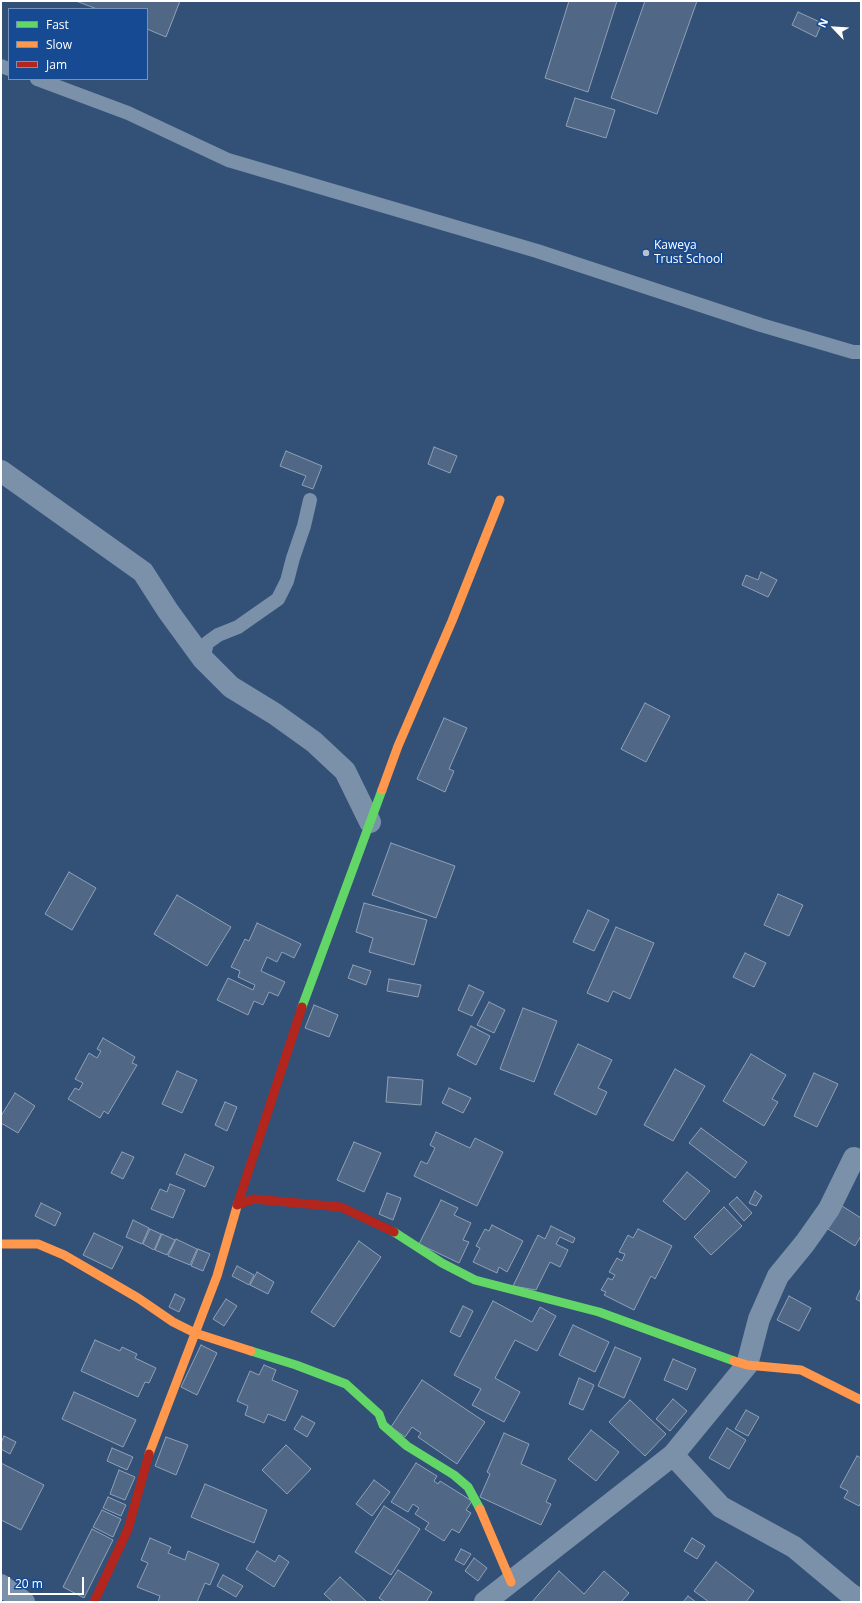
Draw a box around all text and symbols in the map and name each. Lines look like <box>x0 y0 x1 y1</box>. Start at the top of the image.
legend <box>8 8 148 80</box>
north arrow <box>814 8 854 48</box>
text: N <box>814 15 831 30</box>
text: Fast <box>46 16 69 33</box>
text: Slow <box>46 36 72 53</box>
text: Jam <box>46 56 67 73</box>
place label: Kaweya Trust School <box>654 239 723 267</box>
marker: Kaweya Trust School <box>641 248 651 258</box>
scale bar <box>10 1569 86 1595</box>
text: 20 m <box>15 1575 43 1592</box>

